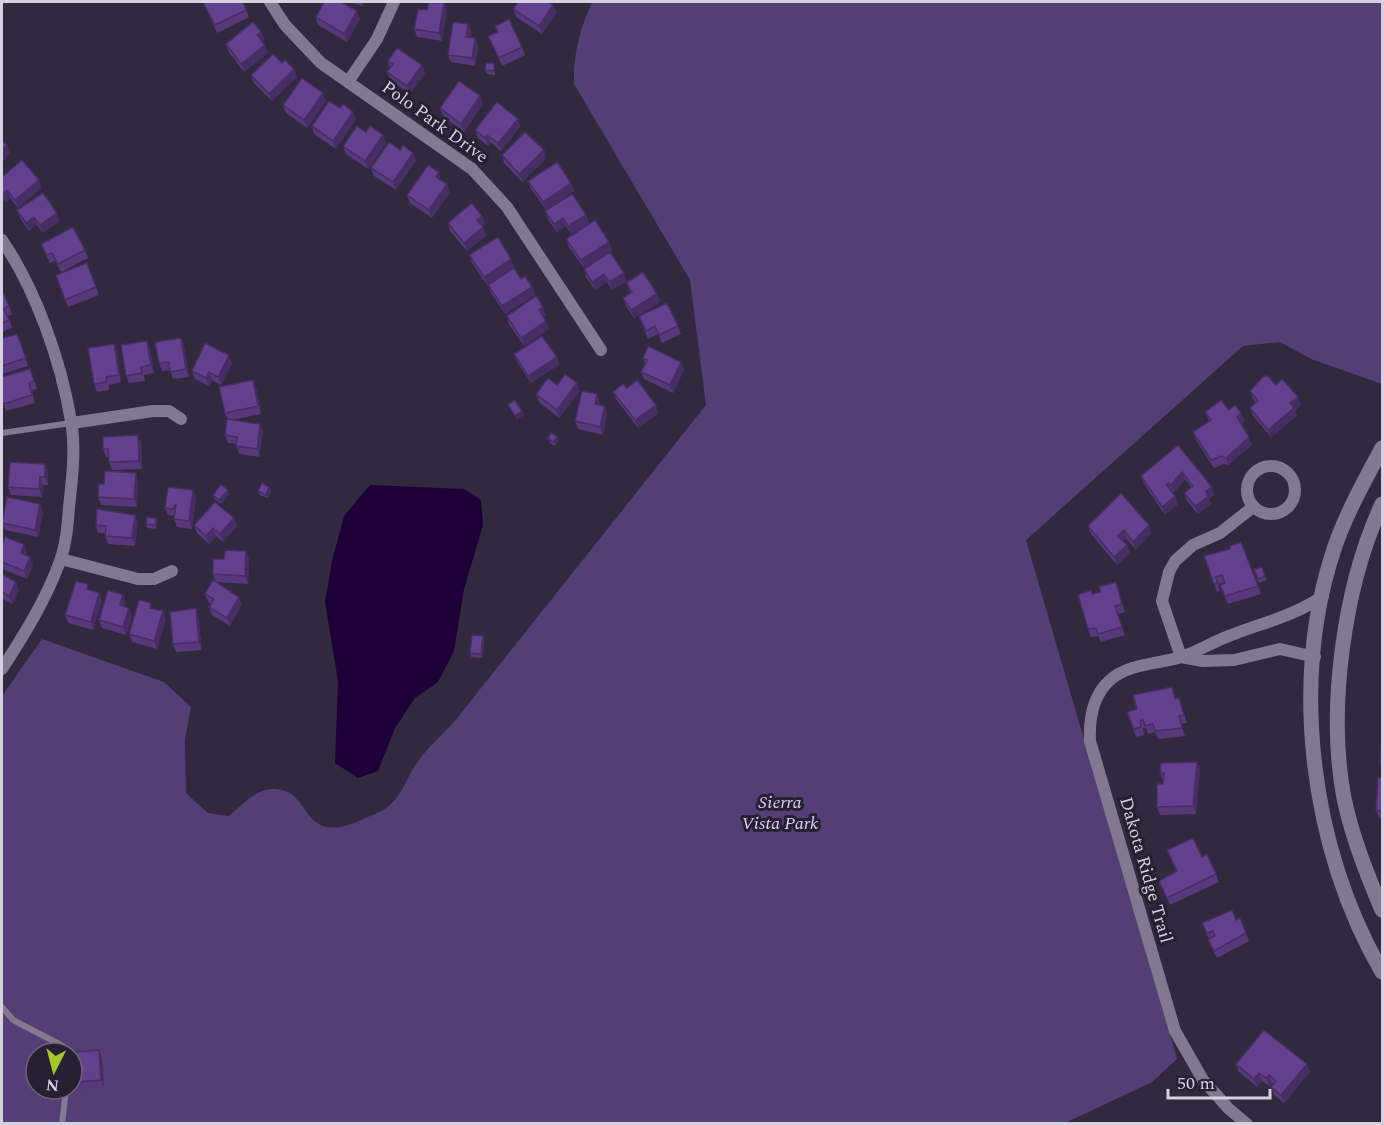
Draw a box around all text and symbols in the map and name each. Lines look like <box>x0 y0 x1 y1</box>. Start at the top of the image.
street label: Polo Park Drive <box>376 74 494 170</box>
park label: Sierra Vista Park <box>741 789 819 837</box>
street label: Dakota Ridge Trail <box>1112 794 1180 946</box>
north arrow <box>24 1041 84 1101</box>
scale bar <box>1168 1062 1270 1100</box>
text: 50 m <box>1177 1070 1215 1097</box>
text: N <box>45 1072 60 1098</box>

